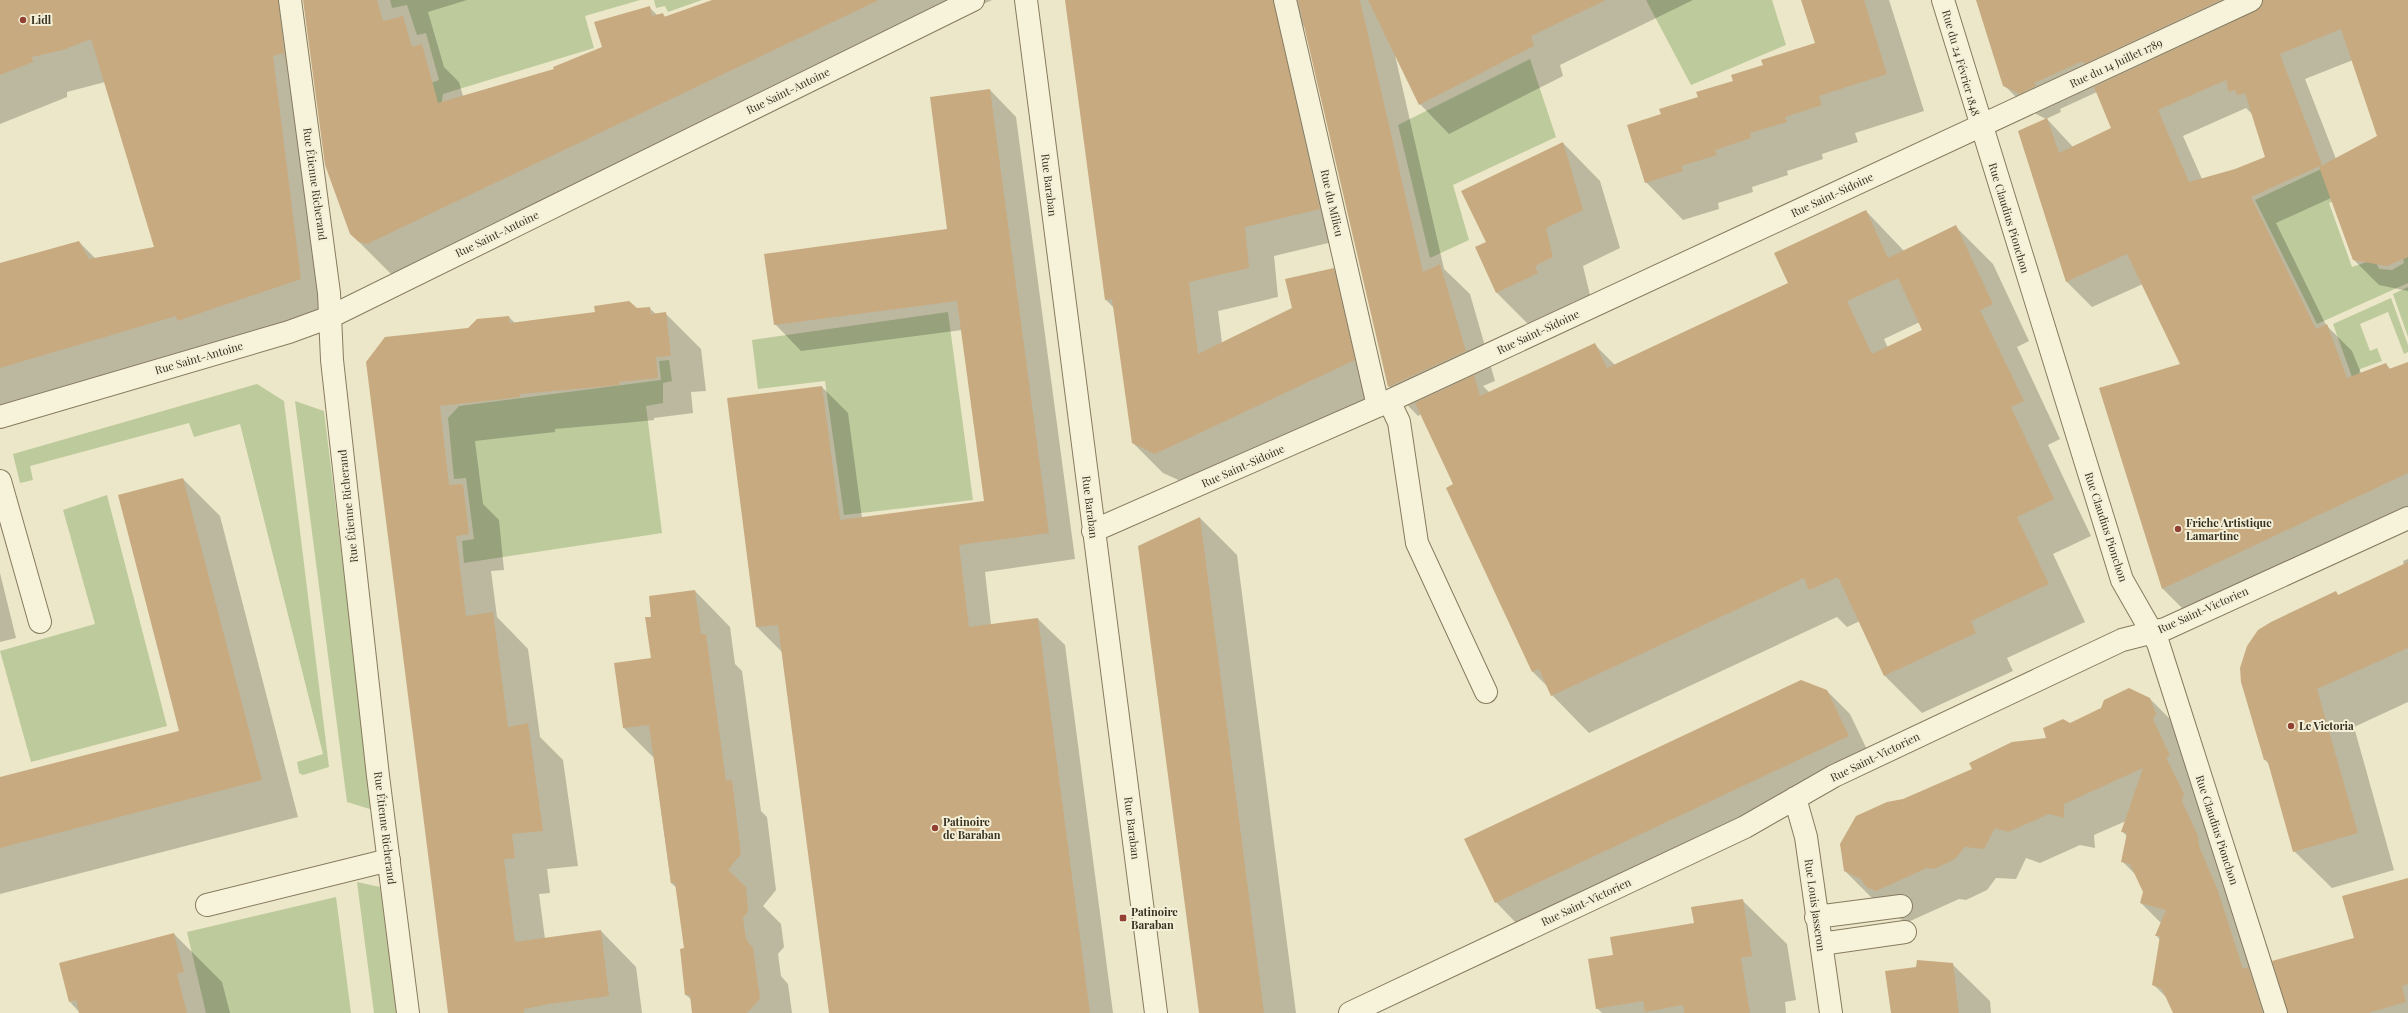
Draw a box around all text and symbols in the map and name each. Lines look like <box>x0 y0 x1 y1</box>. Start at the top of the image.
street label: Rue du 24 Février 1848 <box>1939 8 1984 118</box>
place label: Lidl <box>31 12 52 27</box>
marker: Lidl <box>18 15 28 25</box>
street label: Rue du 14 Juillet 1789 <box>2067 34 2165 91</box>
street label: Rue Saint-Antoine <box>744 64 832 117</box>
street label: Rue Étienne Richerand <box>300 127 331 242</box>
street label: Rue Baraban <box>1038 153 1061 217</box>
street label: Rue Claudius Pionchon <box>1986 161 2034 275</box>
street label: Rue du Milieu <box>1317 168 1348 239</box>
street label: Rue Saint-Sidoine <box>1788 169 1876 220</box>
street label: Rue Saint-Antoine <box>453 207 541 260</box>
street label: Rue Saint-Sidoine <box>1494 306 1582 357</box>
street label: Rue Saint-Antoine <box>153 338 245 377</box>
street label: Rue Saint-Sidoine <box>1199 440 1287 491</box>
street label: Rue Étienne Richerand <box>334 448 361 563</box>
street label: Rue Claudius Pionchon <box>2082 470 2131 584</box>
street label: Rue Baraban <box>1079 475 1102 539</box>
place label: Friche Artistique Lamartine <box>2186 515 2272 543</box>
marker: Friche Artistique Lamartine <box>2173 524 2183 534</box>
street label: Rue Saint-Victorien <box>2155 583 2251 636</box>
place label: Le Victoria <box>2299 718 2354 733</box>
marker: Le Victoria <box>2286 721 2296 731</box>
street label: Rue Saint-Victorien <box>1828 728 1922 785</box>
street label: Rue Étienne Richerand <box>371 771 400 886</box>
street label: Rue Claudius Pionchon <box>2193 773 2242 887</box>
street label: Rue Baraban <box>1121 796 1144 860</box>
place label: Patinoire de Baraban <box>943 814 1001 842</box>
marker: Patinoire de Baraban <box>930 823 940 833</box>
street label: Rue Louis Jasseron <box>1802 858 1829 952</box>
street label: Rue Saint-Victorien <box>1538 874 1634 929</box>
place label: Patinoire Baraban <box>1131 904 1178 932</box>
marker: Patinoire Baraban <box>1118 913 1128 923</box>

